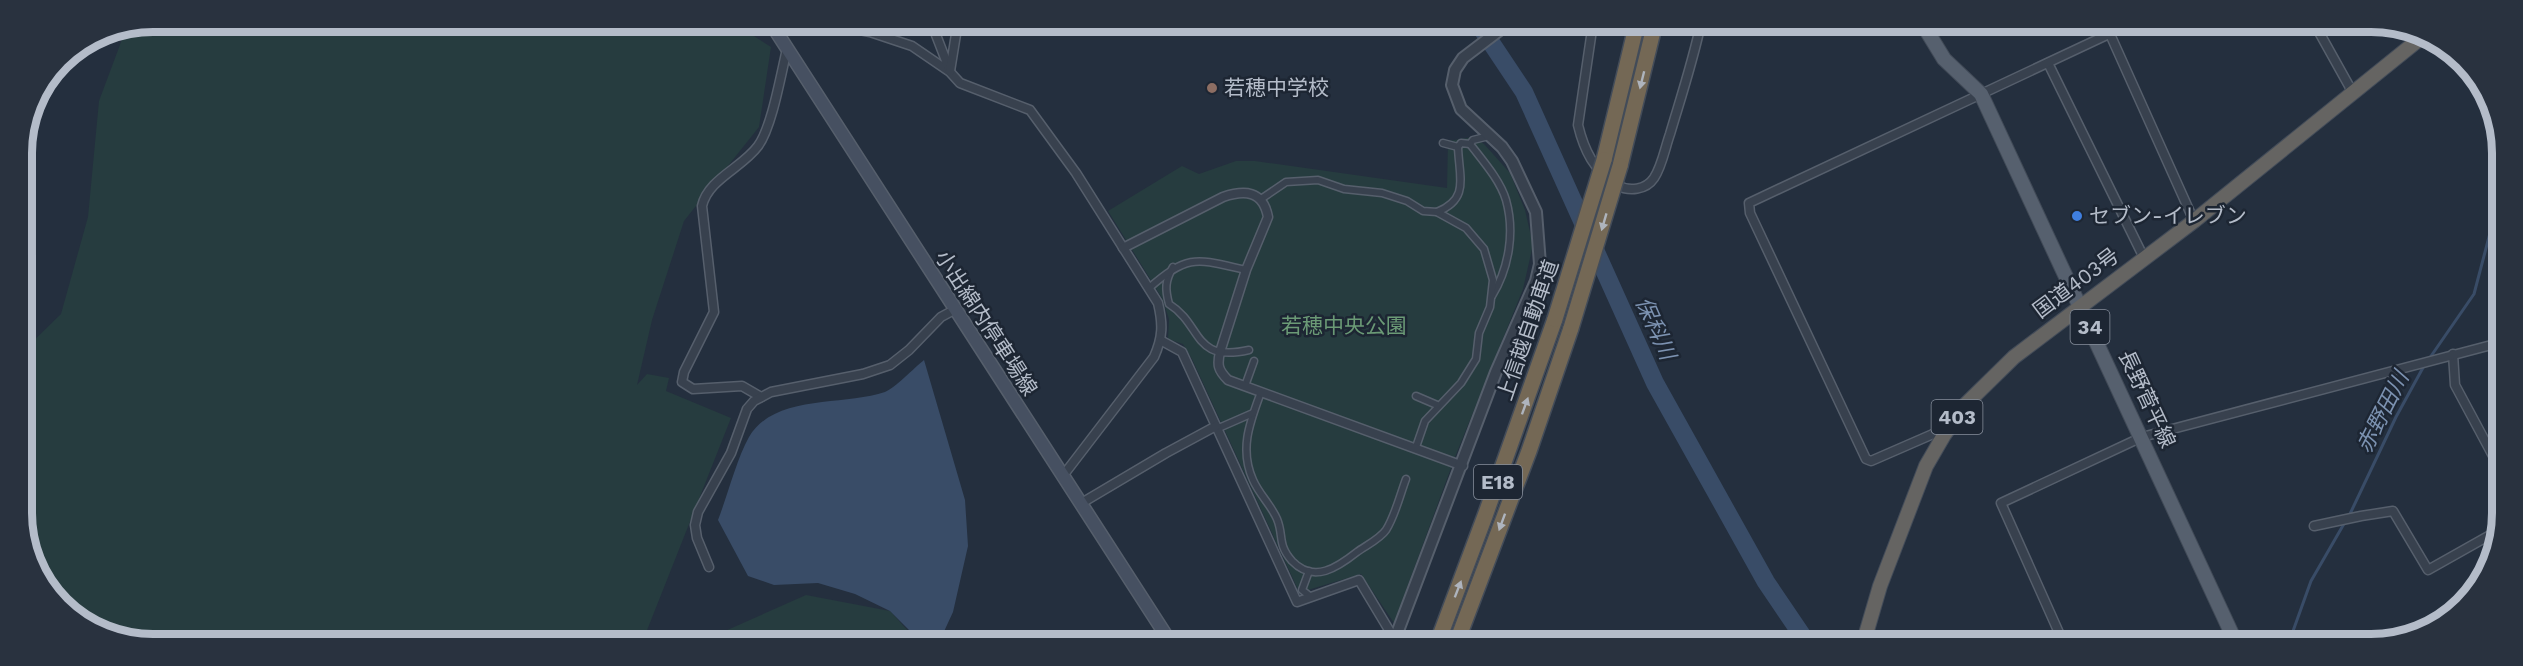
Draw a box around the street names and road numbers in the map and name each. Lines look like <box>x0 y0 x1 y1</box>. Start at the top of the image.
street label: 国道403号 <box>2028 242 2123 323</box>
street label: 小出綿内停車場線 <box>930 245 1043 400</box>
street label: 上信越自動車道 <box>1492 256 1563 403</box>
road number: 34 <box>2070 310 2110 344</box>
street label: 長野菅平線 <box>2114 346 2181 452</box>
road number: 403 <box>1932 400 1982 434</box>
road number: E18 <box>1474 465 1522 499</box>

